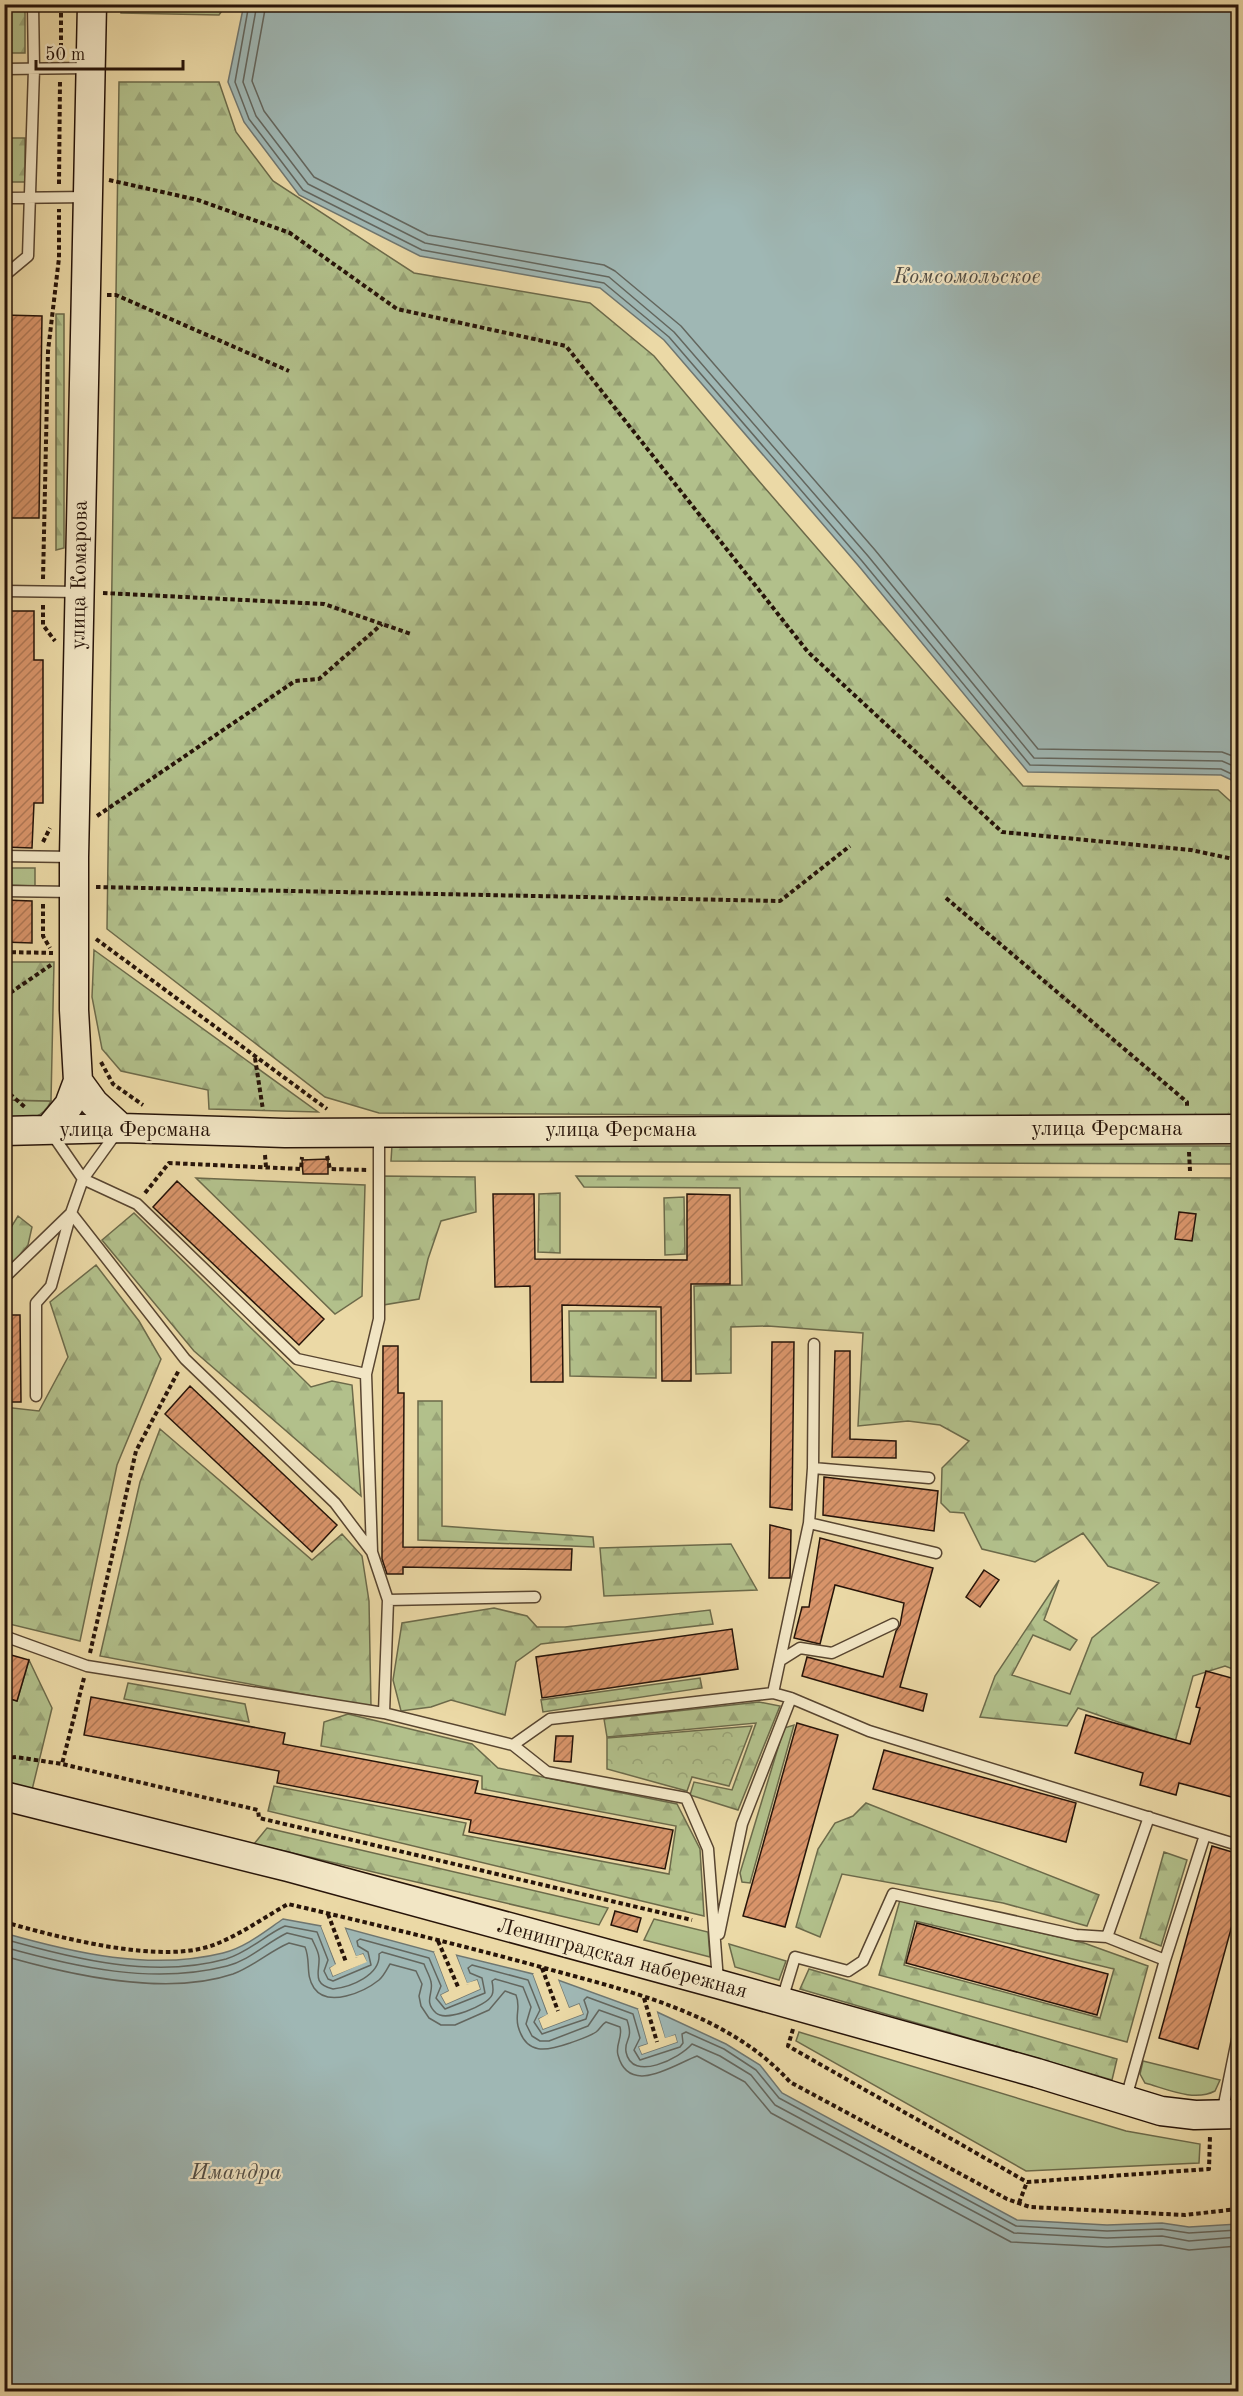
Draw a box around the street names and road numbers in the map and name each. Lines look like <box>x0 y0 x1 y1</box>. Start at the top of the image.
street label: улица Комарова <box>68 500 92 650</box>
street label: улица Ферсмана <box>1031 1119 1183 1140</box>
street label: улица Ферсмана <box>59 1120 211 1141</box>
street label: улица Ферсмана <box>545 1120 697 1141</box>
street label: Ленинградская набережная <box>495 1915 750 2003</box>

